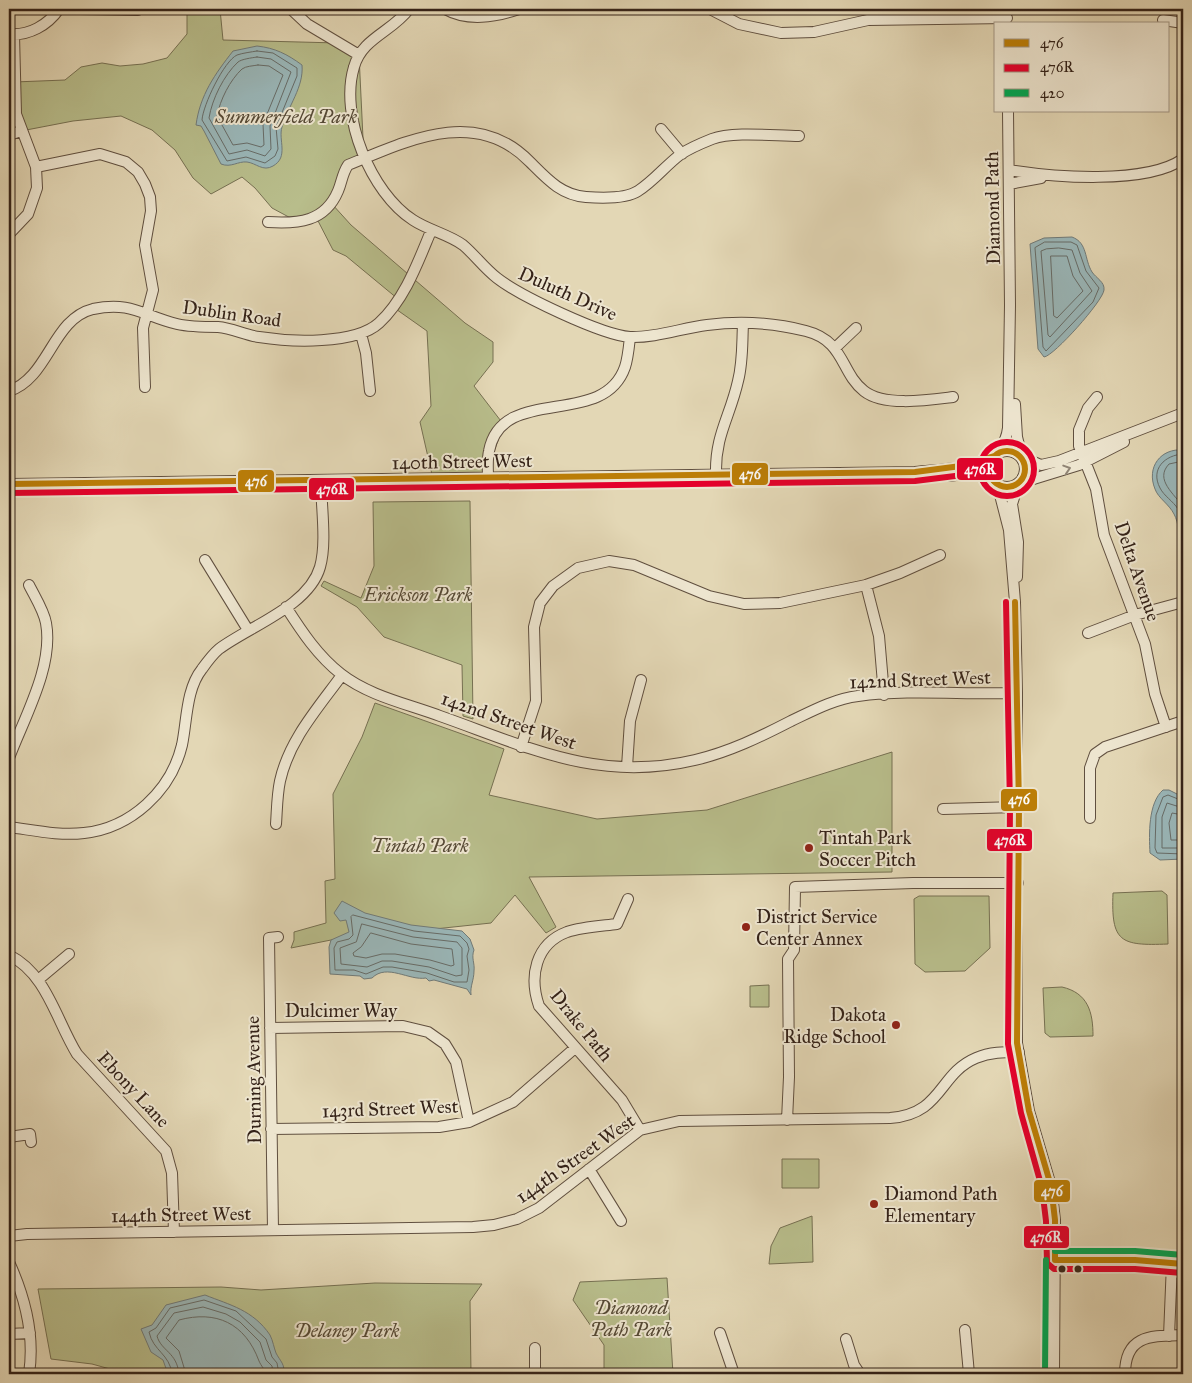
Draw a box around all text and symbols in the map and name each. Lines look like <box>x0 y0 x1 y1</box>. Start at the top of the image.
legend <box>994 22 1170 112</box>
text: 476 <box>1040 34 1065 52</box>
text: 476R <box>1040 58 1074 76</box>
text: 420 <box>1040 84 1065 102</box>
park label: Summerfield Park <box>214 105 358 128</box>
street label: Diamond Path <box>980 151 1005 265</box>
street label: Duluth Drive <box>515 261 621 325</box>
street label: Dublin Road <box>181 295 283 332</box>
street label: 140th Street West <box>391 449 533 474</box>
line badge: 476R <box>956 457 1004 481</box>
text: 476R <box>964 461 997 479</box>
line badge: 476 <box>731 462 769 486</box>
one-way arrow <box>1062 464 1070 474</box>
text: 476 <box>739 466 762 484</box>
line badge: 476 <box>237 469 275 493</box>
text: 476 <box>245 473 268 491</box>
line badge: 476R <box>308 477 355 501</box>
text: 476R <box>316 481 349 499</box>
street label: Delta Avenue <box>1110 518 1165 624</box>
park label: Erickson Park <box>363 583 473 606</box>
street label: 142nd Street West <box>849 666 991 693</box>
street label: 142nd Street West <box>438 687 580 754</box>
line badge: 476 <box>1000 788 1038 812</box>
text: 476 <box>1008 791 1031 809</box>
place label: Tintah Park Soccer Pitch <box>819 826 917 871</box>
line badge: 476R <box>986 828 1033 852</box>
text: 476R <box>994 832 1027 850</box>
park label: Tintah Park <box>371 834 469 857</box>
marker: Tintah Park Soccer Pitch <box>803 842 815 854</box>
place label: District Service Center Annex <box>756 905 878 950</box>
marker: District Service Center Annex <box>740 921 752 933</box>
street label: Drake Path <box>545 984 618 1067</box>
street label: Dulcimer Way <box>285 999 398 1022</box>
place label: Dakota Ridge School <box>783 1003 887 1049</box>
street label: Durning Avenue <box>241 1016 267 1144</box>
marker: Dakota Ridge School <box>890 1019 902 1031</box>
street label: Ebony Lane <box>93 1046 175 1132</box>
street label: 143rd Street West <box>321 1095 459 1122</box>
street label: 144th Street West <box>511 1109 640 1208</box>
line badge: 476 <box>1033 1179 1071 1203</box>
place label: Diamond Path Elementary <box>884 1182 998 1227</box>
text: 476 <box>1041 1183 1064 1201</box>
marker: Diamond Path Elementary <box>868 1198 880 1210</box>
street label: 144th Street West <box>111 1202 252 1227</box>
line badge: 476R <box>1023 1225 1070 1249</box>
text: 476R <box>1030 1229 1063 1247</box>
unlabelled marker <box>1057 1264 1067 1274</box>
unlabelled marker <box>1073 1264 1083 1274</box>
park label: Diamond Path Park <box>590 1296 672 1341</box>
park label: Delaney Park <box>294 1319 400 1342</box>

